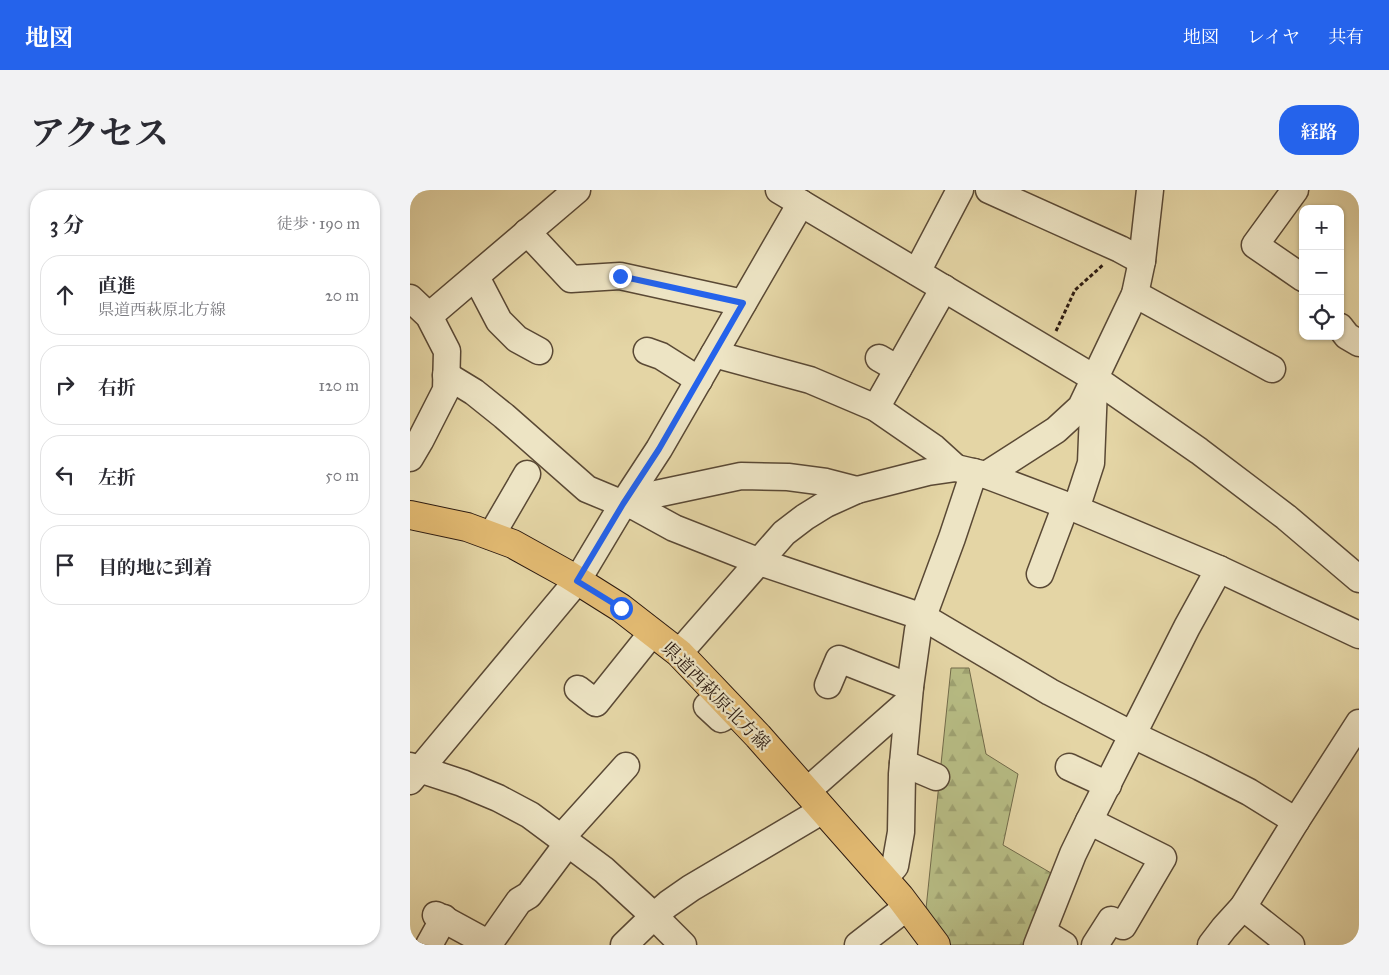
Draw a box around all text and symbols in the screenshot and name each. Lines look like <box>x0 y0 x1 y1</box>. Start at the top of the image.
text: 地図 <box>25 23 73 53</box>
text: 地図 <box>1183 26 1219 48</box>
text: レイヤ <box>1247 26 1300 48</box>
text: 共有 <box>1328 26 1364 48</box>
button: 経路 <box>1279 105 1359 155</box>
text: アクセス <box>30 112 169 155</box>
map controls <box>1299 205 1344 340</box>
button: + <box>1299 205 1344 250</box>
text: 3 分 <box>50 212 84 238</box>
text: 徒歩 · 190 m <box>277 214 360 233</box>
button: − <box>1299 250 1344 295</box>
route end <box>609 265 632 288</box>
text: 直進 <box>98 274 136 297</box>
icon: ahead <box>51 281 79 309</box>
text: 20 m <box>325 286 359 305</box>
button: locate <box>1299 295 1344 340</box>
text: 県道西萩原北方線 <box>98 300 226 319</box>
icon: right <box>51 371 79 399</box>
text: 右折 <box>98 376 136 399</box>
text: 120 m <box>319 376 359 395</box>
icon: left <box>51 461 79 489</box>
text: 左折 <box>98 466 136 489</box>
text: 50 m <box>325 466 359 485</box>
icon: arrive <box>51 551 79 579</box>
text: 目的地に到着 <box>98 556 212 579</box>
route start <box>610 597 633 620</box>
street label: 県道西萩原北方線 <box>657 637 775 755</box>

